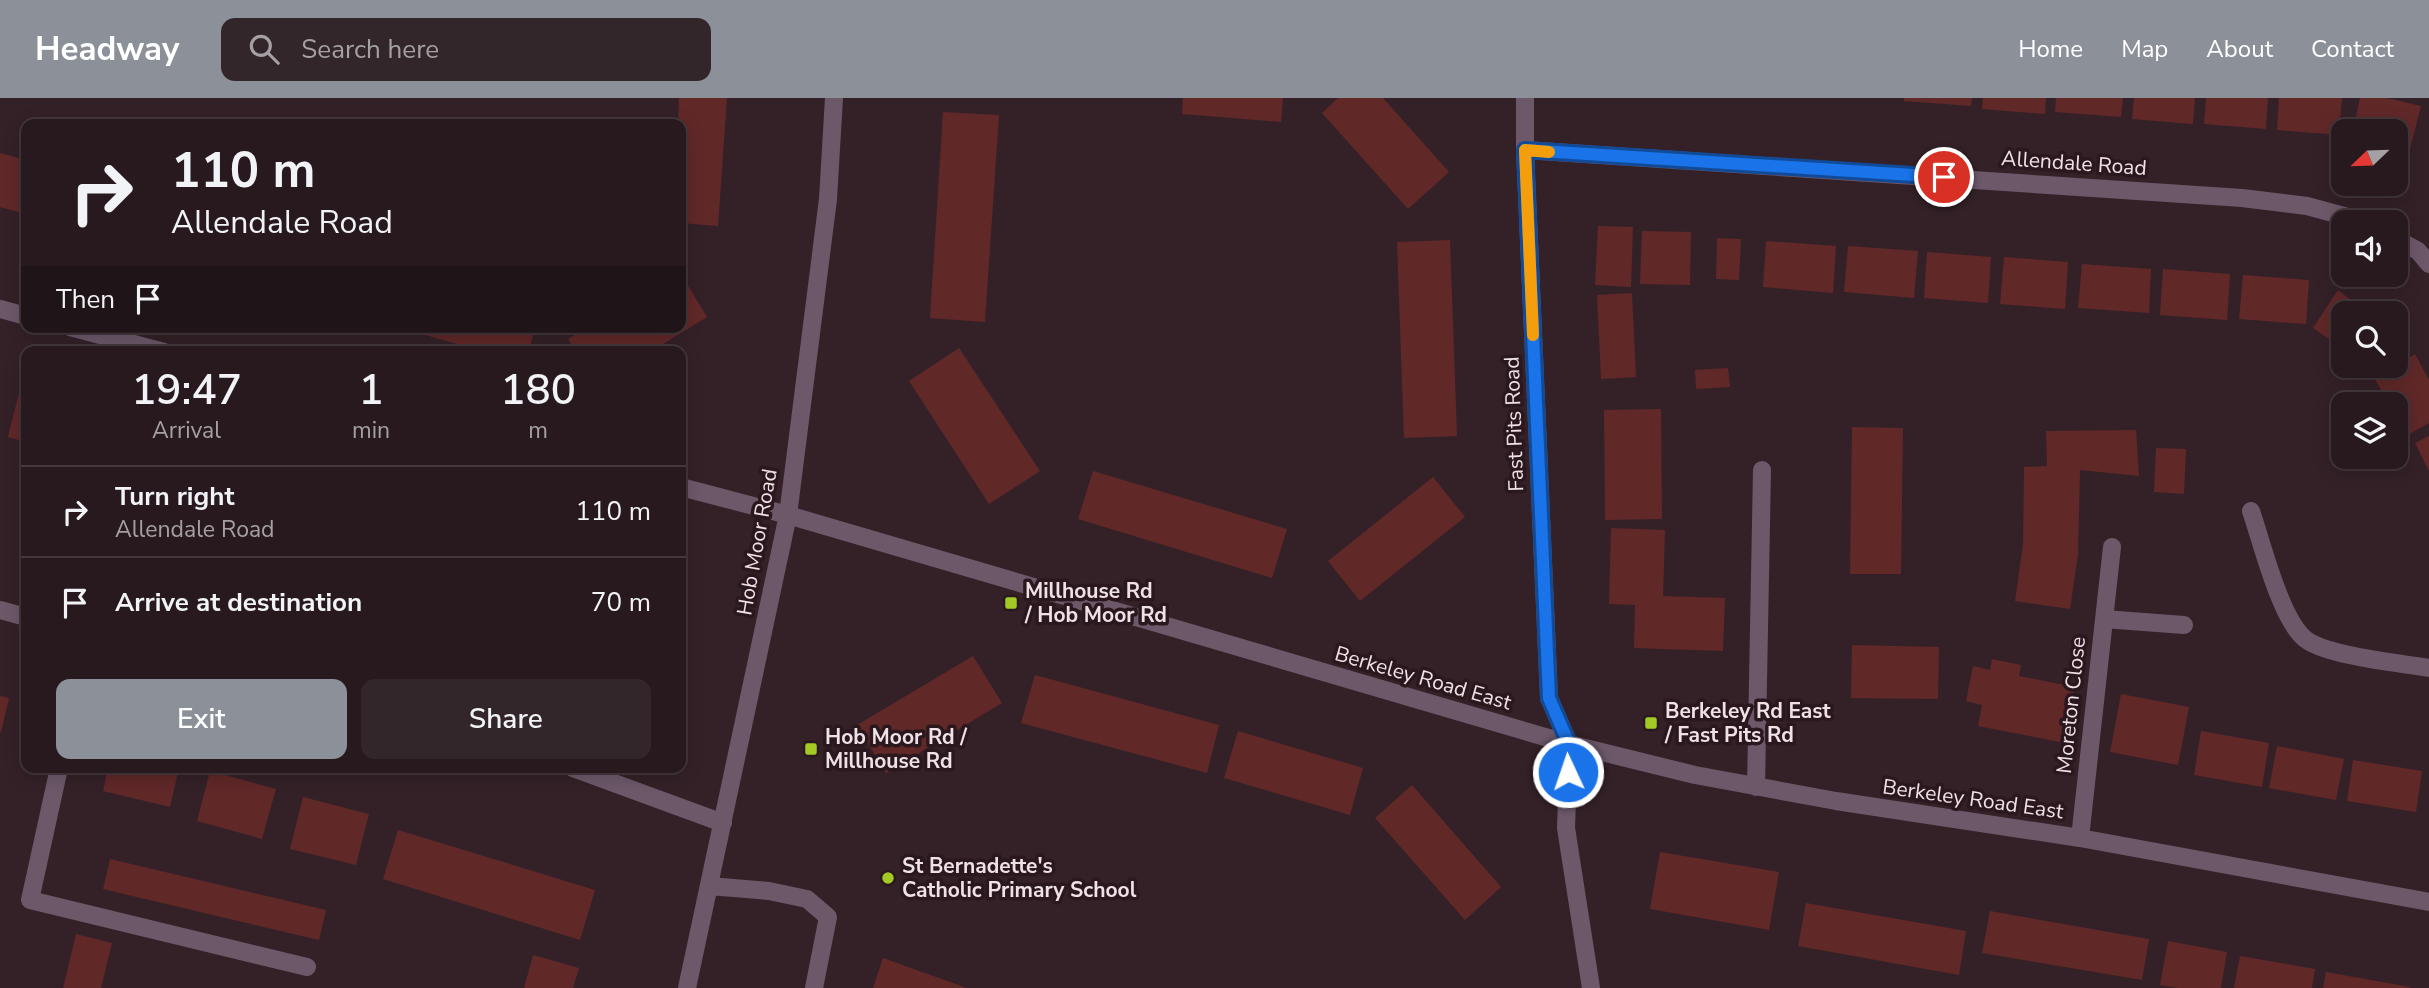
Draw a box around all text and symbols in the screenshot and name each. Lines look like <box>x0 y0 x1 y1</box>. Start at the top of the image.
search box <box>221 18 711 81</box>
text: Headway <box>35 27 179 72</box>
icon: search <box>245 30 283 68</box>
text: Search here <box>301 32 439 67</box>
text: Home <box>2018 33 2083 65</box>
text: Map <box>2121 33 2168 65</box>
text: About <box>2206 33 2273 65</box>
text: Contact <box>2311 33 2394 65</box>
north arrow <box>2331 119 2408 196</box>
map controls <box>2331 119 2408 469</box>
text: 110 m <box>171 137 315 204</box>
street label: Allendale Road <box>2000 144 2148 182</box>
icon: right <box>56 147 147 238</box>
pin <box>1914 147 1974 207</box>
icon: arrive <box>1925 158 1963 196</box>
text: Allendale Road <box>171 201 393 244</box>
button: sound <box>2331 210 2408 287</box>
icon: arrive <box>129 280 167 318</box>
text: Then <box>56 282 115 317</box>
button: search <box>2331 301 2408 378</box>
street label: Fast Pits Road <box>1498 356 1530 492</box>
text: 19:47 <box>131 362 242 419</box>
text: 1 <box>358 362 384 419</box>
text: 180 <box>500 362 576 419</box>
button: layers <box>2331 392 2408 469</box>
text: Arrival <box>152 415 221 446</box>
text: min <box>352 415 390 446</box>
text: m <box>528 415 548 446</box>
street label: Hob Moor Road <box>730 467 784 617</box>
text: Turn right <box>115 479 234 514</box>
icon: right <box>56 493 94 531</box>
text: 110 m <box>575 494 651 529</box>
text: Allendale Road <box>115 514 275 545</box>
place label: Millhouse Rd / Hob Moor Rd <box>1024 577 1167 629</box>
icon: arrive <box>56 584 94 622</box>
text: Arrive at destination <box>115 585 362 620</box>
text: 70 m <box>591 585 651 620</box>
marker: Millhouse Rd / Hob Moor Rd <box>1003 595 1019 611</box>
street label: Moreton Close <box>2050 635 2092 775</box>
street label: Berkeley Road East <box>1331 639 1515 717</box>
button: Exit <box>56 679 347 759</box>
button: Share <box>361 679 651 759</box>
place label: Berkeley Rd East / Fast Pits Rd <box>1664 697 1831 749</box>
marker: Berkeley Rd East / Fast Pits Rd <box>1643 715 1659 731</box>
place label: Hob Moor Rd / Millhouse Rd <box>825 723 967 775</box>
position arrow <box>1531 735 1605 809</box>
marker: Hob Moor Rd / Millhouse Rd <box>803 741 819 757</box>
street label: Berkeley Road East <box>1881 772 2066 826</box>
place label: St Bernadette's Catholic Primary School <box>902 852 1137 904</box>
marker: St Bernadette's Catholic Primary School <box>880 870 896 886</box>

